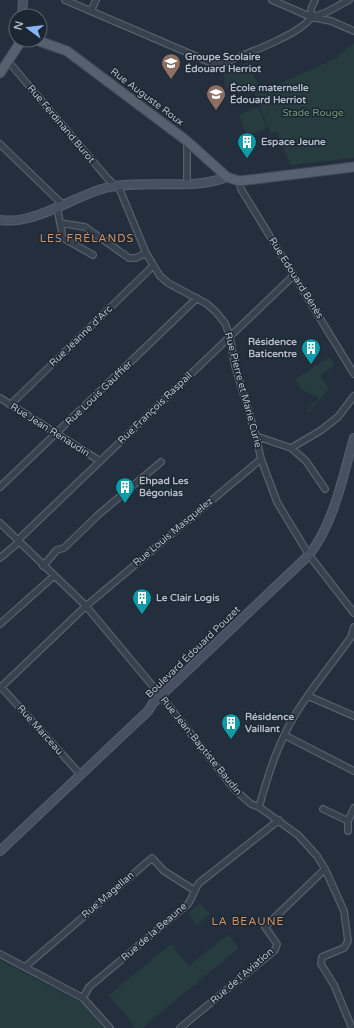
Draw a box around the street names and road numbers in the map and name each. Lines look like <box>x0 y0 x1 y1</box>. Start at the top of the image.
street label: Rue Auguste Roux <box>108 66 186 128</box>
street label: Rue Ferdinand Burot <box>25 82 97 166</box>
street label: Rue Edouard Bénès <box>266 235 326 321</box>
street label: Rue Jeanne d'Arc <box>47 303 115 369</box>
street label: Rue Pierre et Marie Curie <box>222 331 264 449</box>
street label: Rue Louis Gauffier <box>63 358 135 428</box>
street label: Rue François Raspail <box>115 369 195 447</box>
street label: Rue Jean Renaudin <box>8 401 92 459</box>
street label: Rue Louis Masquelez <box>131 495 215 569</box>
street label: Boulevard Édouard Pouzet <box>143 604 243 700</box>
street label: Rue Jean-Baptiste Baudin <box>158 694 244 798</box>
street label: Rue Marceau <box>14 703 66 757</box>
street label: Rue Magellan <box>79 869 137 921</box>
street label: Rue de la Beaune <box>119 900 189 964</box>
street label: Rue de l'Aviation <box>208 945 276 1007</box>

